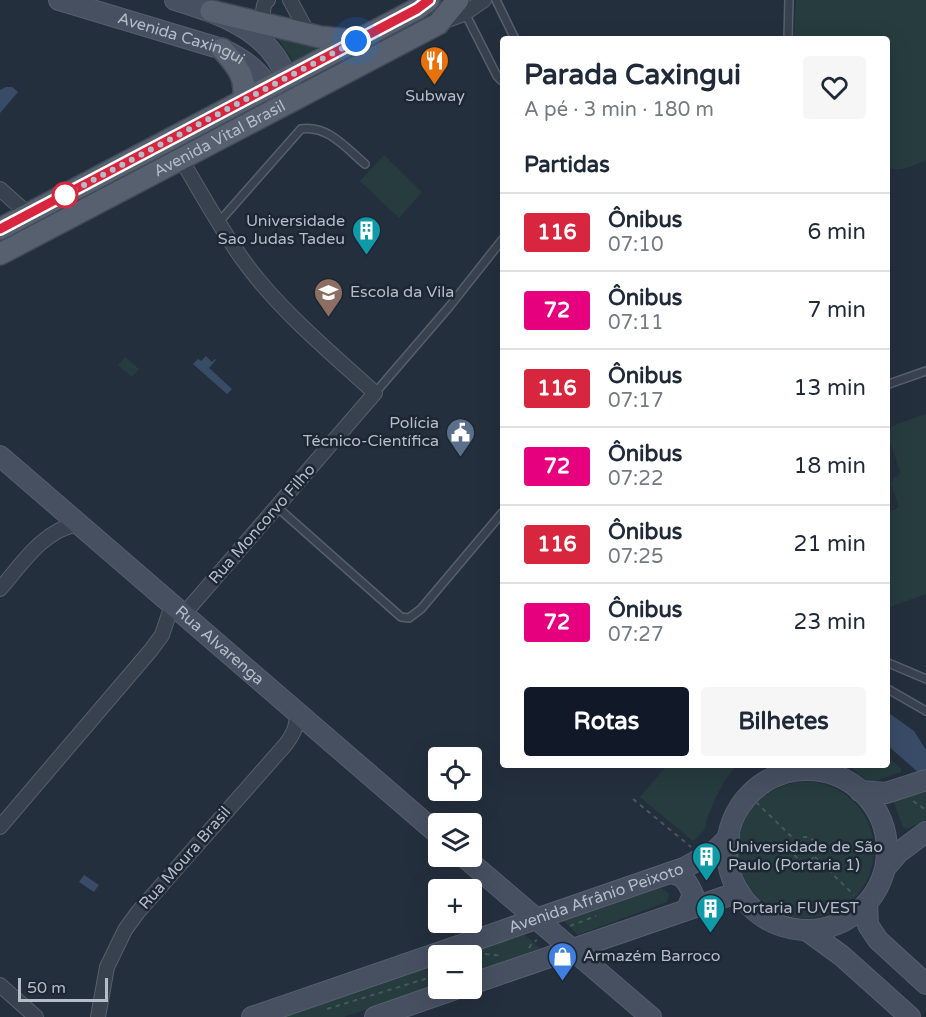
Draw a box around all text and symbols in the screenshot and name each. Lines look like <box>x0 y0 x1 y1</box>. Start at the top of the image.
street label: Avenida Caxingui <box>115 8 248 69</box>
your location <box>341 26 371 56</box>
restaurant icon: Subway <box>419 44 451 86</box>
button: heart <box>803 56 866 119</box>
text: Parada Caxingui <box>524 58 741 92</box>
place label: Subway <box>405 86 465 106</box>
street label: Avenida Vital Brasil <box>150 96 289 181</box>
text: A pé · 3 min · 180 m <box>524 98 714 122</box>
text: Partidas <box>524 152 610 178</box>
unlabelled marker <box>52 182 78 208</box>
text: Ônibus <box>608 207 682 233</box>
place label: Universidade Sao Judas Tadeu <box>218 211 345 249</box>
building icon: Universidade Sao Judas Tadeu <box>350 214 382 256</box>
text: 6 min <box>807 219 866 245</box>
text: 116 <box>537 220 577 245</box>
text: 07:10 <box>608 233 663 257</box>
school or university icon: Escola da Vila <box>313 276 345 318</box>
place label: Escola da Vila <box>350 282 454 302</box>
text: Ônibus <box>608 285 682 311</box>
text: 7 min <box>807 297 866 323</box>
text: 72 <box>544 298 570 323</box>
text: 07:11 <box>608 311 663 335</box>
text: Ônibus <box>608 363 682 389</box>
text: 13 min <box>794 375 866 401</box>
text: 116 <box>537 376 577 401</box>
text: 07:17 <box>608 389 663 413</box>
place label: Polícia Técnico-Científica <box>303 413 439 451</box>
public building icon: Polícia Técnico-Científica <box>444 416 476 458</box>
text: Ônibus <box>608 441 682 467</box>
text: 18 min <box>794 453 866 479</box>
text: 72 <box>544 454 570 479</box>
street label: Rua Moncorvo Filho <box>204 460 320 588</box>
text: 07:22 <box>608 467 663 491</box>
text: Ônibus <box>608 519 682 545</box>
text: 21 min <box>794 531 866 557</box>
text: 116 <box>537 532 577 557</box>
text: 07:25 <box>608 545 663 569</box>
text: Ônibus <box>608 597 682 623</box>
street label: Rua Alvarenga <box>171 602 268 689</box>
text: 23 min <box>794 609 866 635</box>
text: 72 <box>544 610 570 635</box>
text: 07:27 <box>608 623 663 647</box>
button: Rotas <box>524 687 689 756</box>
button: Bilhetes <box>701 687 866 756</box>
map controls <box>428 747 482 999</box>
button: locate <box>428 747 482 801</box>
street label: Rua Moura Brasil <box>135 802 235 914</box>
button: layers <box>428 813 482 867</box>
place label: Universidade de São Paulo (Portaria 1) <box>728 837 883 875</box>
building icon: Universidade de São Paulo (Portaria 1) <box>691 840 723 882</box>
street label: Avenida Afrânio Peixoto <box>506 859 686 938</box>
button: + <box>428 879 482 933</box>
building icon: Portaria FUVEST <box>695 892 727 934</box>
place label: Portaria FUVEST <box>732 898 859 918</box>
shop icon: Armazém Barroco <box>546 940 578 982</box>
button: − <box>428 945 482 999</box>
place label: Armazém Barroco <box>583 946 721 966</box>
scale bar <box>18 975 108 1002</box>
text: 50 m <box>27 978 66 998</box>

